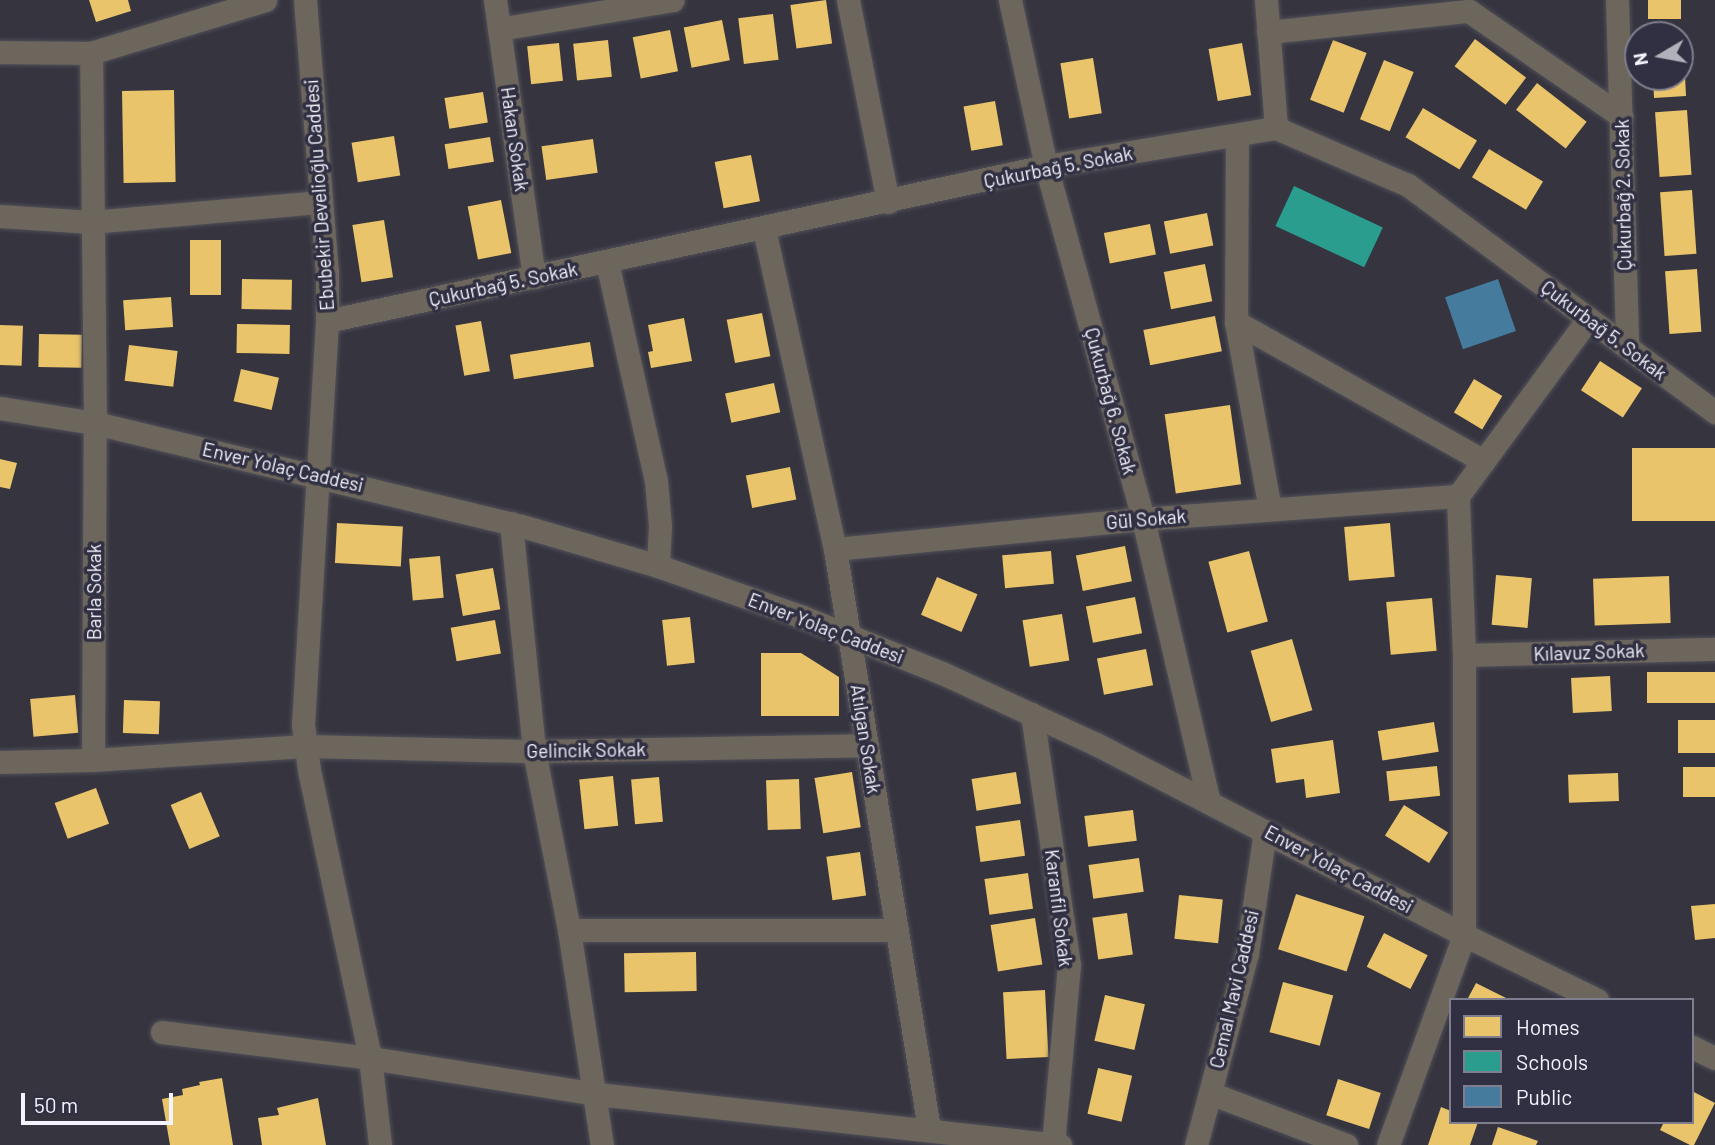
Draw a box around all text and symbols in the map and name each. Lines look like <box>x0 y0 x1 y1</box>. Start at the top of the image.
north arrow <box>1624 21 1694 91</box>
text: N <box>1627 51 1652 68</box>
street label: Ebubekir Develioğlu Caddesi <box>300 79 338 311</box>
street label: Hakan Sokak <box>496 85 534 193</box>
street label: Çukurbağ 2. Sokak <box>1610 119 1636 271</box>
street label: Çukurbağ 5. Sokak <box>982 141 1134 193</box>
street label: Çukurbağ 5. Sokak <box>427 257 579 311</box>
street label: Çukurbağ 5. Sokak <box>1537 275 1671 385</box>
street label: Çukurbağ 6. Sokak <box>1080 325 1142 477</box>
street label: Enver Yolaç Caddesi <box>200 437 366 497</box>
street label: Gül Sokak <box>1105 504 1187 534</box>
street label: Barla Sokak <box>83 544 105 640</box>
street label: Enver Yolaç Caddesi <box>745 588 907 668</box>
street label: Kılavuz Sokak <box>1533 639 1645 665</box>
street label: Atılgan Sokak <box>846 683 886 795</box>
street label: Gelincik Sokak <box>526 738 646 762</box>
street label: Enver Yolaç Caddesi <box>1261 820 1417 918</box>
street label: Karanfil Sokak <box>1040 848 1078 968</box>
street label: Cemal Mavi Caddesi <box>1205 908 1263 1070</box>
legend <box>1449 998 1694 1124</box>
text: Homes <box>1516 1014 1580 1039</box>
text: Schools <box>1516 1049 1588 1074</box>
scale bar <box>24 1078 177 1122</box>
text: Public <box>1516 1084 1572 1109</box>
text: 50 m <box>34 1092 78 1117</box>

